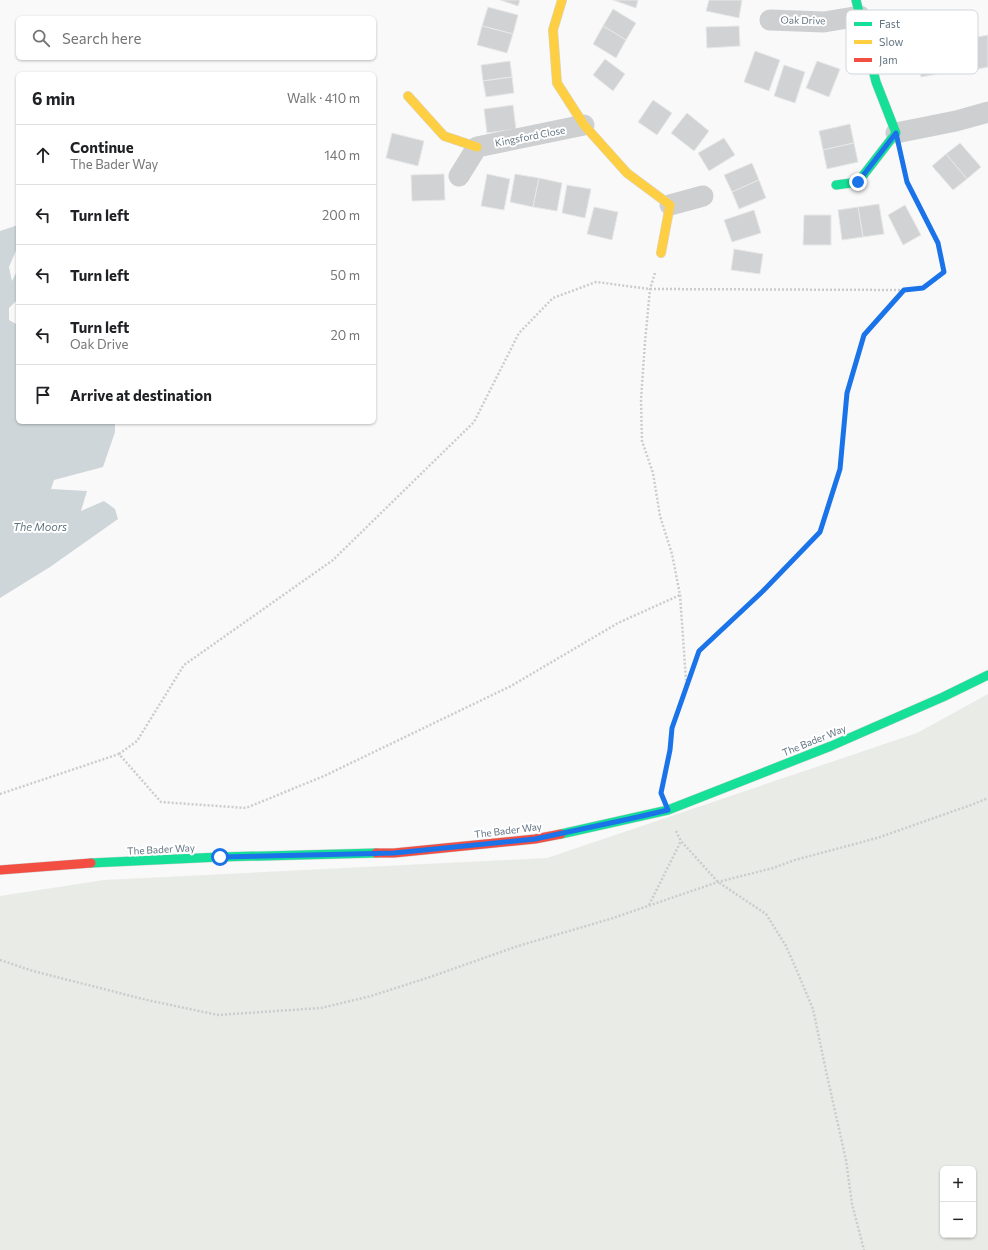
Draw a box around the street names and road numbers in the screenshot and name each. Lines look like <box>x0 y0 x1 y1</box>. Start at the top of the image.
street label: Oak Drive <box>780 14 826 26</box>
street label: Kingsford Close <box>494 123 566 149</box>
street label: The Bader Way <box>780 722 848 758</box>
street label: The Bader Way <box>474 820 542 840</box>
street label: The Bader Way <box>127 841 195 857</box>

